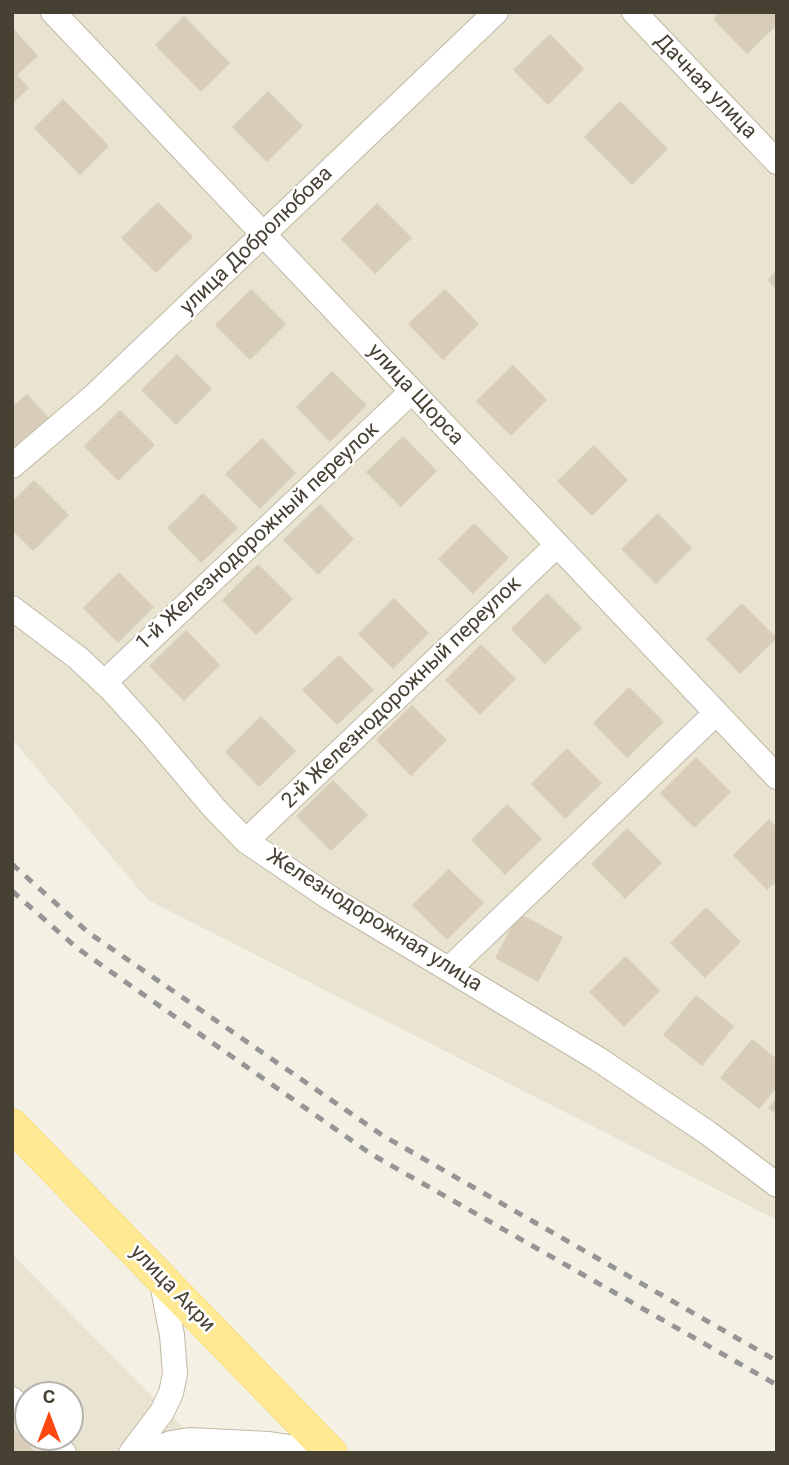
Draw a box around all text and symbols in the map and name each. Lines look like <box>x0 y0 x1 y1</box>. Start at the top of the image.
street label: Дачная улица <box>649 29 761 145</box>
street label: улица Добролюбова <box>176 162 338 320</box>
street label: улица Щорса <box>362 339 468 451</box>
street label: 1-й Железнодорожный переулок <box>131 418 385 656</box>
street label: 2-й Железнодорожный переулок <box>277 572 527 814</box>
street label: Железнодорожная улица <box>262 844 486 998</box>
street label: улица Акри <box>124 1240 220 1338</box>
north arrow <box>14 1381 84 1451</box>
text: С <box>43 1385 55 1408</box>

